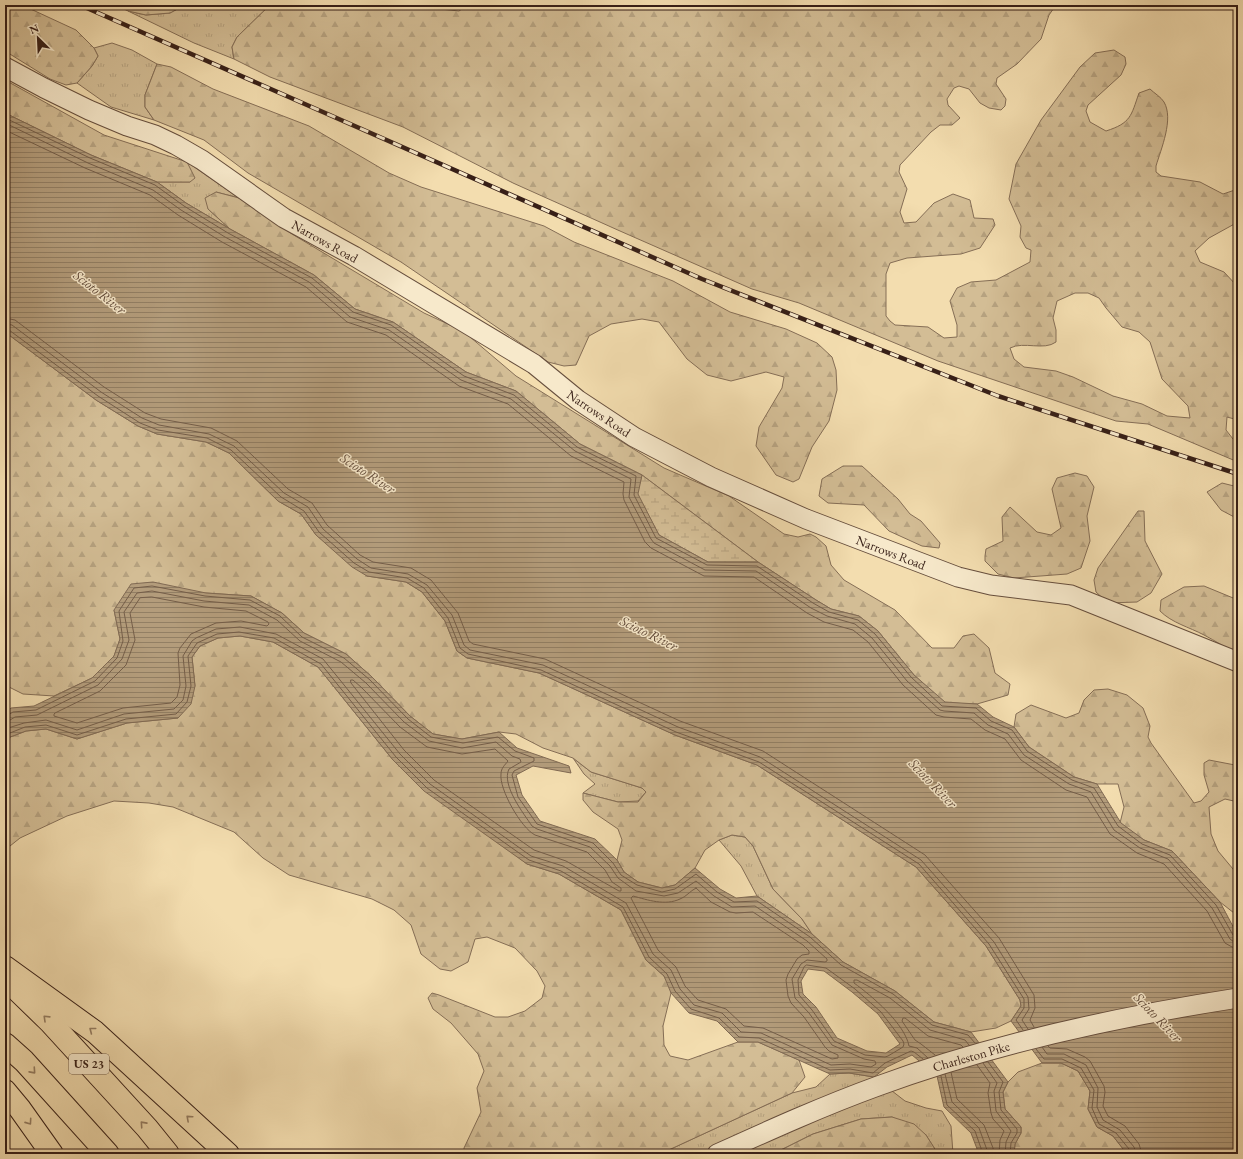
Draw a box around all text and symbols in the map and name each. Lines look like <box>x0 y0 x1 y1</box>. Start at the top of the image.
north arrow <box>18 18 58 58</box>
text: N <box>27 21 41 37</box>
street label: Narrows Road <box>289 216 361 267</box>
water label: Scioto River <box>69 265 130 319</box>
street label: Narrows Road <box>564 386 634 441</box>
water label: Scioto River <box>336 448 399 498</box>
street label: Narrows Road <box>854 531 928 574</box>
water label: Scioto River <box>616 611 681 655</box>
water label: Scioto River <box>904 754 961 812</box>
water label: Scioto River <box>1129 988 1186 1046</box>
one-way arrow <box>43 1015 51 1023</box>
one-way arrow <box>90 1028 97 1035</box>
street label: Charleston Pike <box>931 1037 1012 1076</box>
road number: US 23 <box>69 1054 109 1074</box>
one-way arrow <box>28 1067 35 1074</box>
one-way arrow <box>186 1115 194 1122</box>
one-way arrow <box>24 1118 32 1125</box>
one-way arrow <box>141 1121 148 1129</box>

